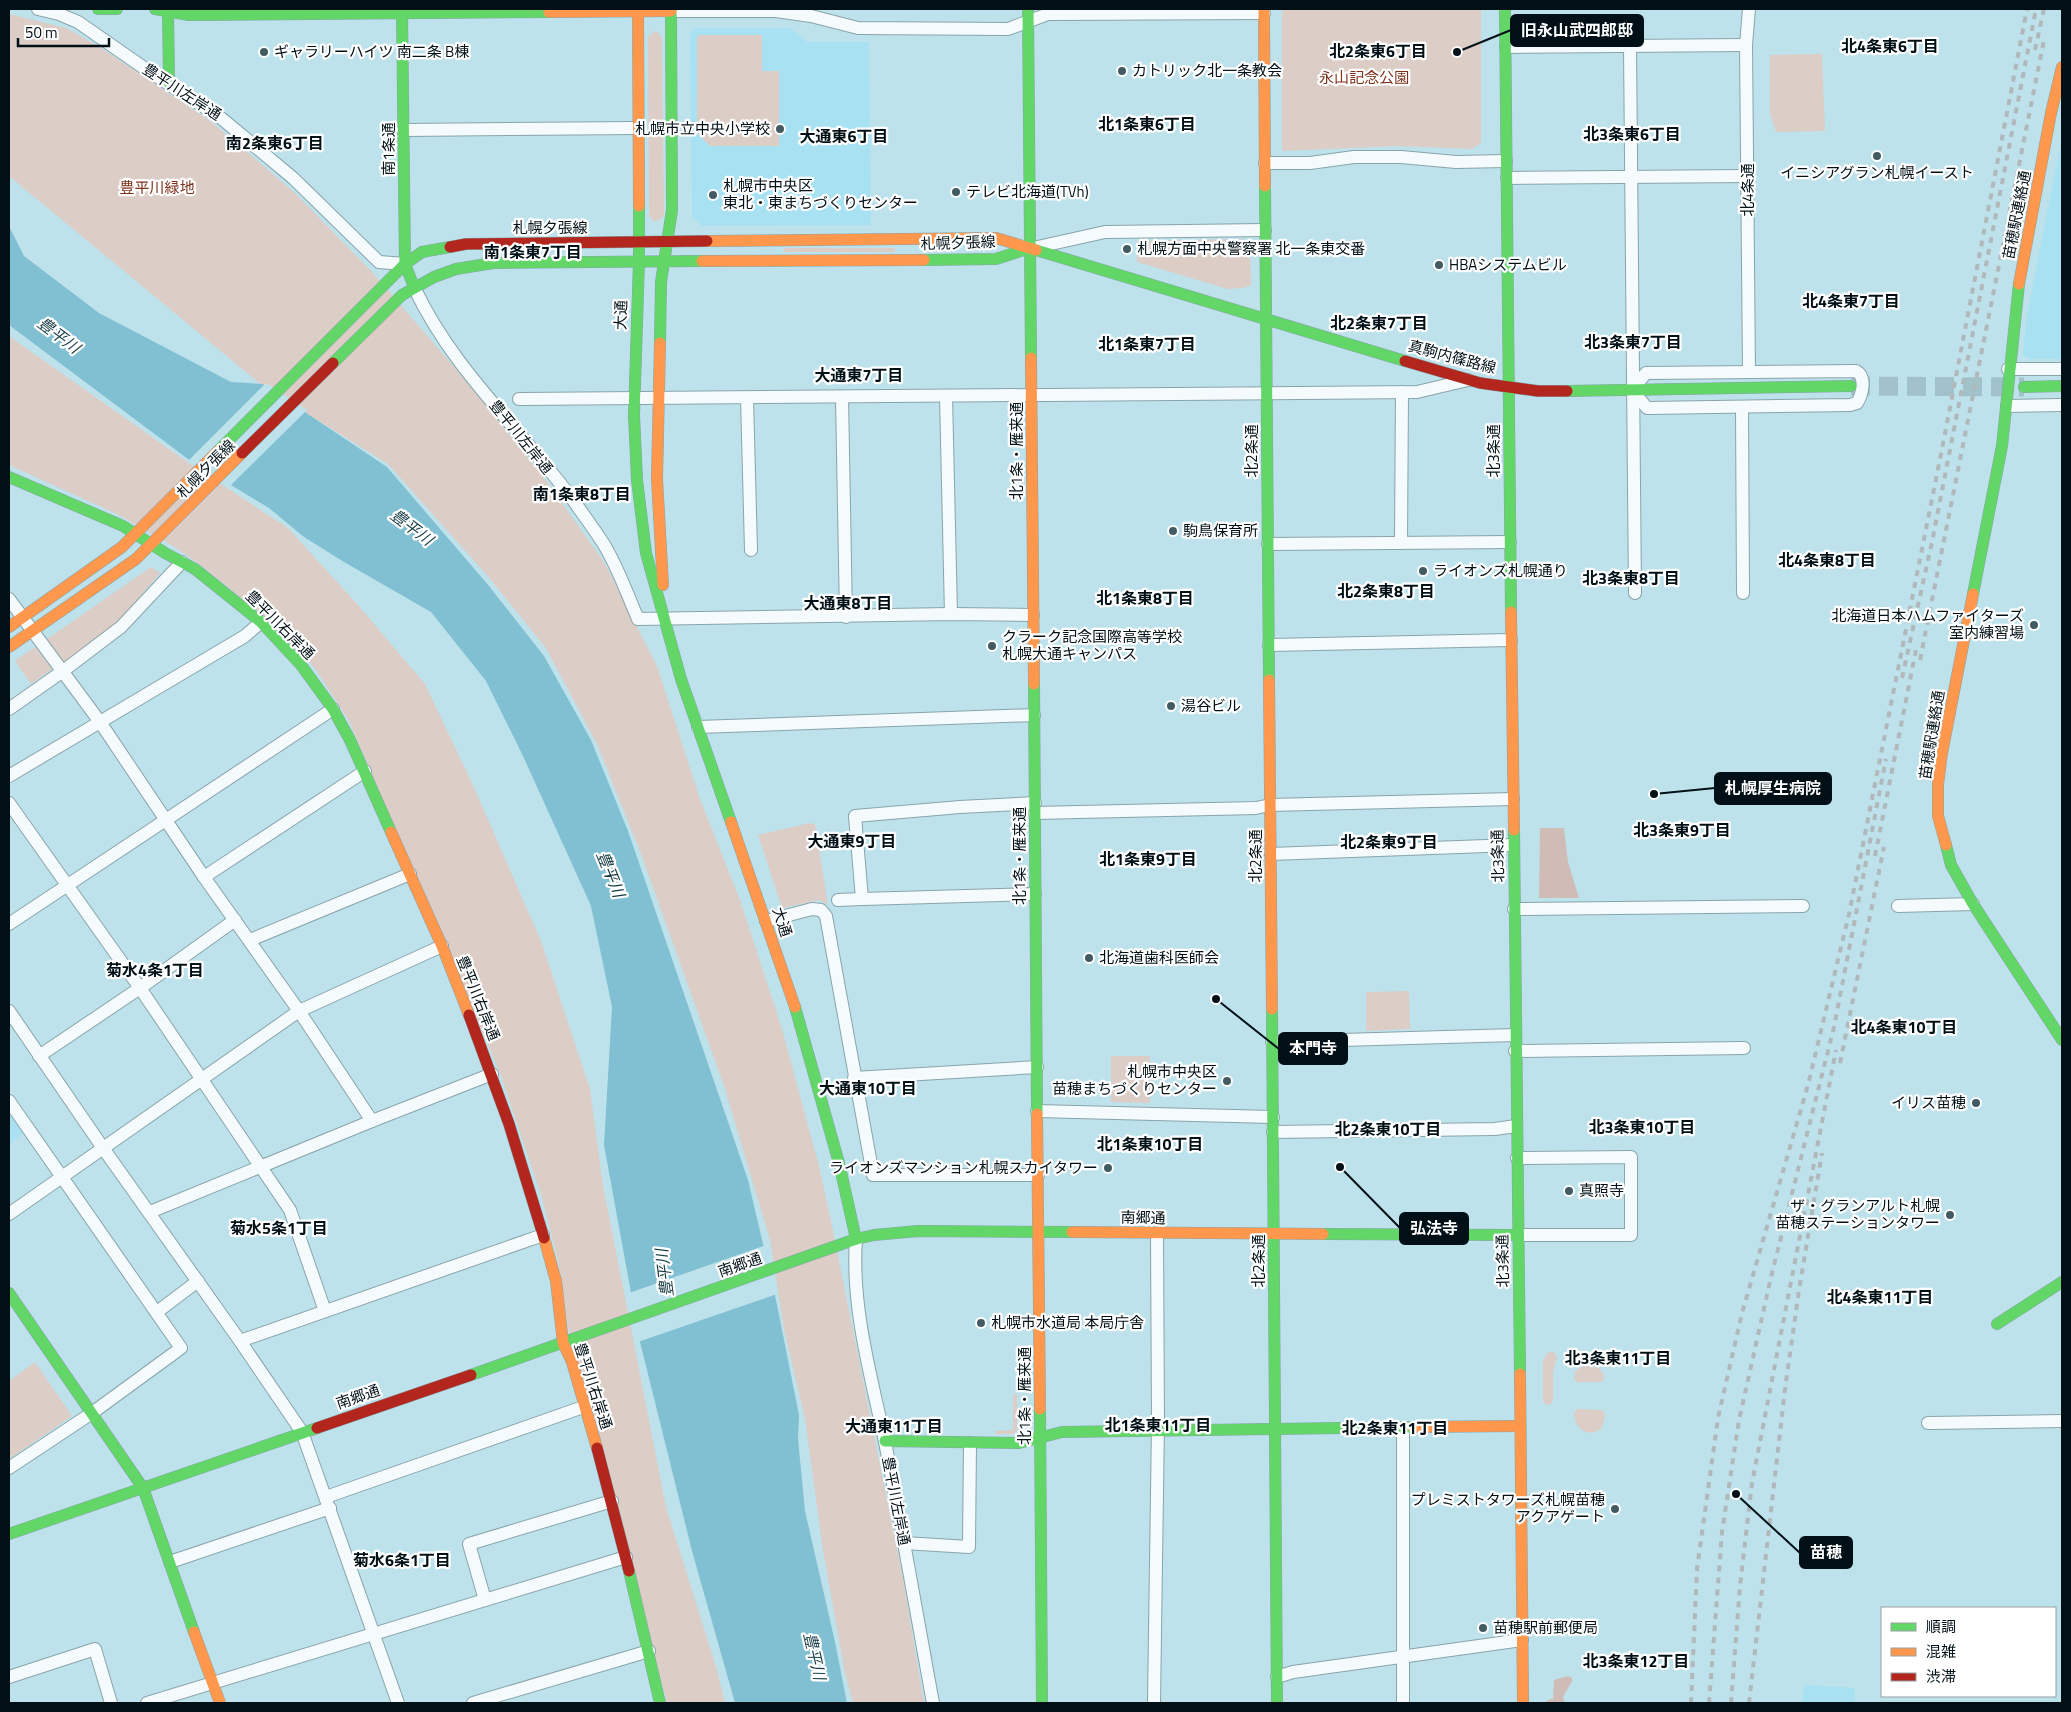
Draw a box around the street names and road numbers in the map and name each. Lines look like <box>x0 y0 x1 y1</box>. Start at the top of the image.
street label: 豊平川左岸通 <box>138 57 226 126</box>
street label: 南1条通 <box>377 122 400 176</box>
street label: 北4条通 <box>1736 163 1759 217</box>
street label: 苗穂駅連絡通 <box>1997 169 2036 261</box>
street label: 札幌夕張線 <box>512 216 588 239</box>
street label: 札幌夕張線 <box>920 230 996 255</box>
street label: 大通 <box>608 300 633 330</box>
street label: 真駒内篠路線 <box>1406 334 1499 379</box>
street label: 豊平川左岸通 <box>484 394 559 479</box>
street label: 北1条・雁来通 <box>1005 402 1028 500</box>
street label: 北2条通 <box>1240 424 1263 478</box>
street label: 北3条通 <box>1482 424 1505 478</box>
street label: 札幌夕張線 <box>171 434 240 503</box>
street label: 豊平川右岸通 <box>240 585 320 665</box>
street label: 苗穂駅連絡通 <box>1913 689 1950 781</box>
street label: 北1条・雁来通 <box>1008 807 1031 905</box>
street label: 北2条通 <box>1244 829 1267 883</box>
street label: 北3条通 <box>1486 829 1509 883</box>
street label: 大通 <box>767 904 798 940</box>
street label: 豊平川右岸通 <box>451 952 506 1044</box>
street label: 南郷通 <box>1120 1206 1166 1229</box>
street label: 北2条通 <box>1247 1234 1270 1288</box>
street label: 北3条通 <box>1491 1234 1514 1288</box>
street label: 南郷通 <box>715 1246 765 1283</box>
street label: 豊平川右岸通 <box>569 1339 618 1432</box>
street label: 北1条・雁来通 <box>1013 1347 1036 1445</box>
street label: 南郷通 <box>333 1378 383 1415</box>
street label: 豊平川左岸通 <box>877 1455 916 1547</box>

